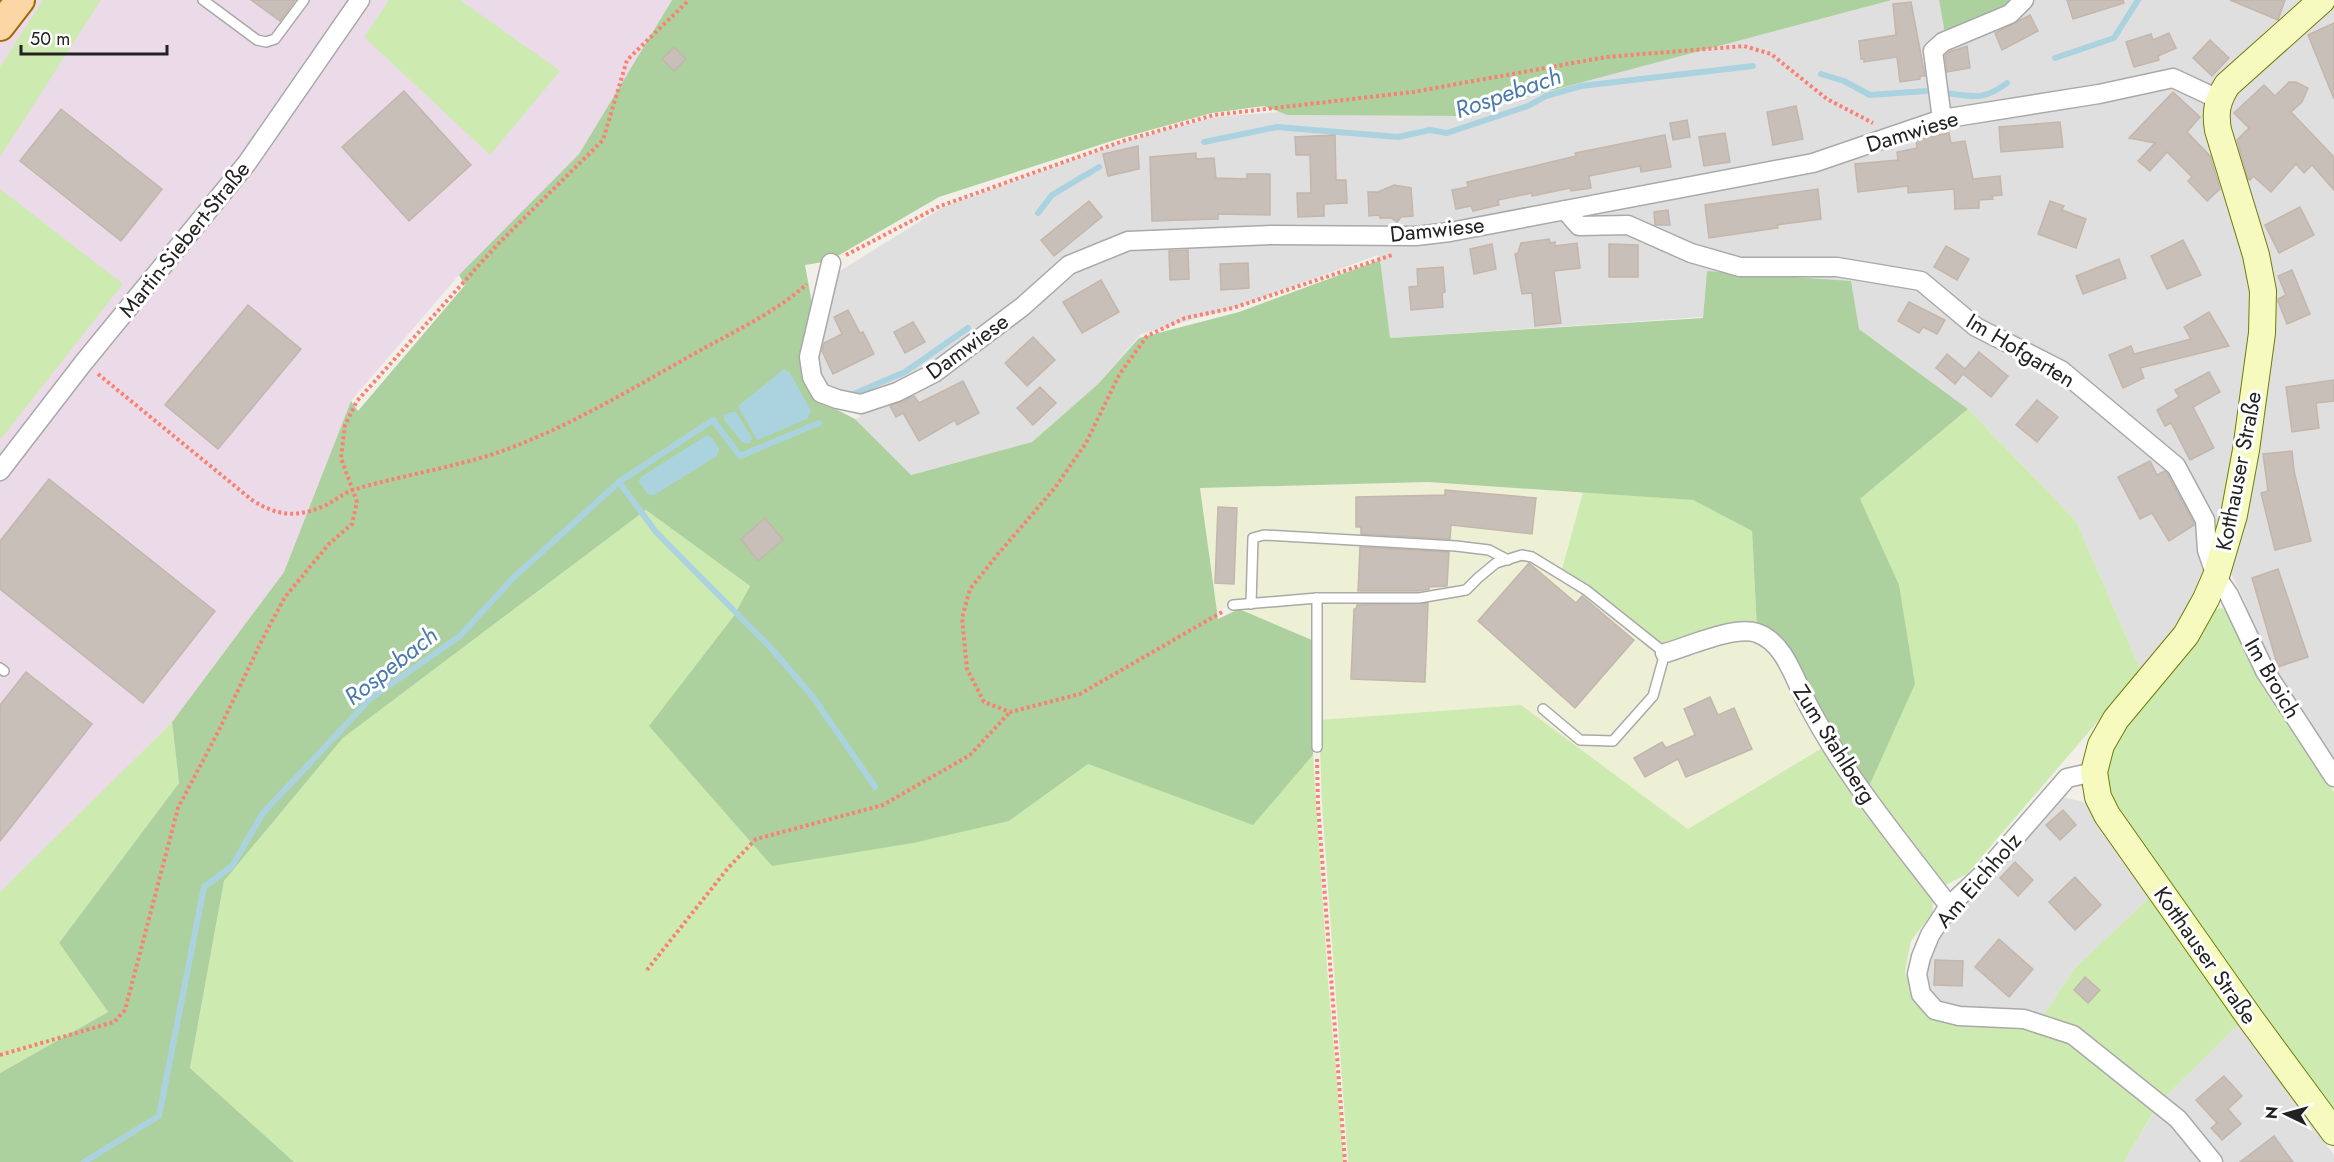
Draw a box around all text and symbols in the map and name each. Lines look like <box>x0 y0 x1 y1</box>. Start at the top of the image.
scale bar <box>21 18 166 56</box>
text: 50 m <box>30 26 70 52</box>
water label: Rospebach <box>1450 58 1566 127</box>
street label: Damwiese <box>1862 102 1962 160</box>
street label: Martin-Siebert-Straße <box>111 154 257 324</box>
street label: Damwiese <box>1388 208 1486 250</box>
street label: Damwiese <box>919 305 1015 387</box>
street label: Im Hofgarten <box>1960 305 2082 395</box>
street label: Kotthauser Straße <box>2207 389 2269 553</box>
water label: Rospebach <box>336 618 445 713</box>
street label: Im Broich <box>2237 632 2309 724</box>
street label: Zum Stahlberg <box>1786 678 1884 810</box>
street label: Am Eichholz <box>1928 825 2028 935</box>
street label: Kotthauser Straße <box>2147 880 2265 1030</box>
north arrow <box>2256 1084 2316 1144</box>
text: N <box>2260 1105 2284 1120</box>

